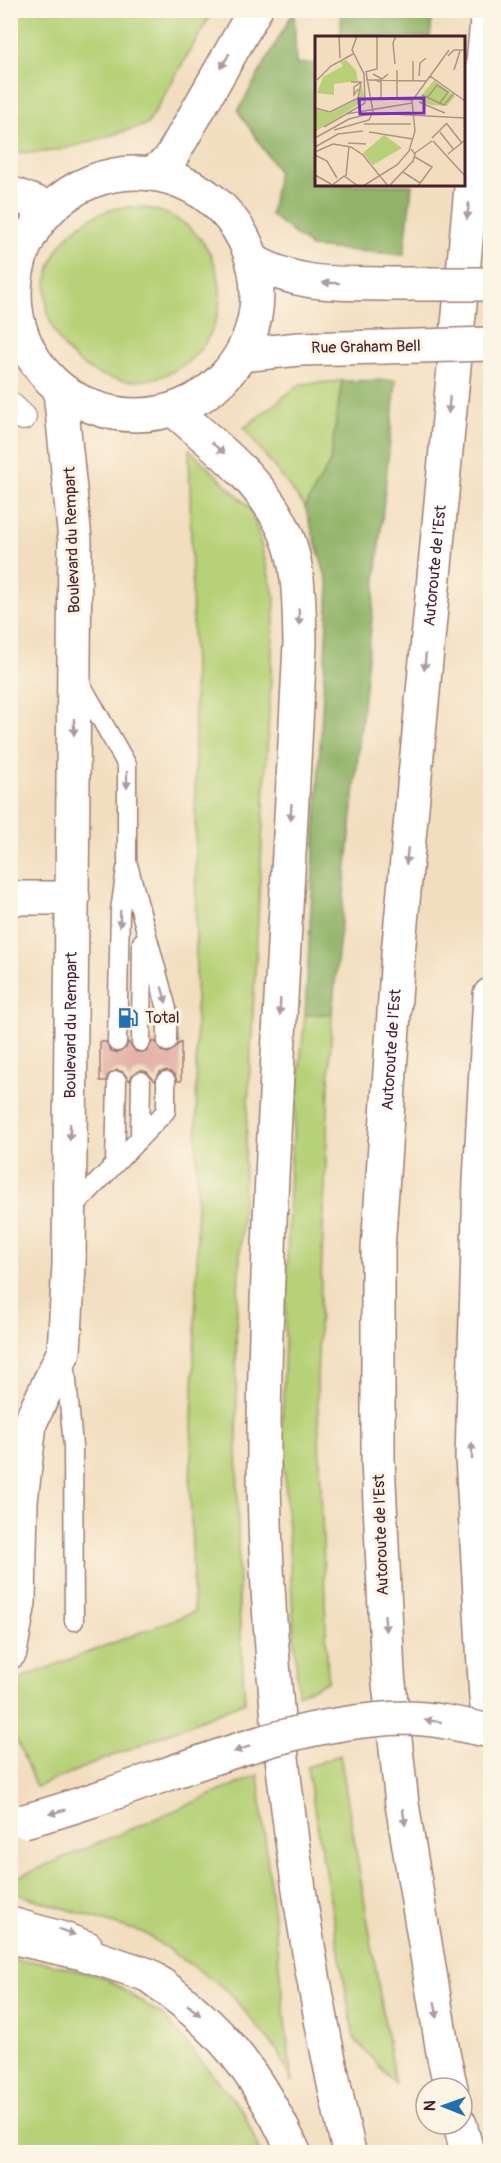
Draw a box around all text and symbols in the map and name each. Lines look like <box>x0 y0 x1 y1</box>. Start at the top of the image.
inset map <box>315 36 465 186</box>
one-way arrow <box>220 53 231 69</box>
one-way arrow <box>463 202 473 221</box>
one-way arrow <box>321 278 340 288</box>
street label: Rue Graham Bell <box>311 336 421 358</box>
one-way arrow <box>444 396 454 415</box>
one-way arrow <box>210 442 226 455</box>
street label: Boulevard du Rempart <box>59 466 85 614</box>
street label: Autoroute de l’Est <box>419 504 451 627</box>
one-way arrow <box>295 608 304 627</box>
one-way arrow <box>420 653 430 672</box>
one-way arrow <box>69 717 79 736</box>
one-way arrow <box>122 771 132 790</box>
one-way arrow <box>286 803 295 822</box>
one-way arrow <box>402 847 412 866</box>
one-way arrow <box>115 909 124 928</box>
street label: Boulevard du Rempart <box>60 951 82 1099</box>
one-way arrow <box>159 986 169 1004</box>
street label: Autoroute de l’Est <box>377 988 406 1111</box>
one-way arrow <box>276 997 285 1016</box>
fuel station icon: Total <box>116 1006 140 1030</box>
place label: Total <box>145 1008 179 1028</box>
one-way arrow <box>65 1122 75 1141</box>
one-way arrow <box>467 1441 477 1460</box>
street label: Autoroute de l’Est <box>369 1473 393 1596</box>
one-way arrow <box>380 1614 390 1633</box>
one-way arrow <box>423 1716 442 1726</box>
one-way arrow <box>233 1744 251 1754</box>
one-way arrow <box>48 1808 67 1818</box>
one-way arrow <box>399 1808 408 1827</box>
one-way arrow <box>58 1928 76 1938</box>
one-way arrow <box>432 2000 441 2019</box>
one-way arrow <box>186 2003 201 2016</box>
north arrow <box>414 2076 474 2136</box>
text: N <box>420 2100 440 2111</box>

